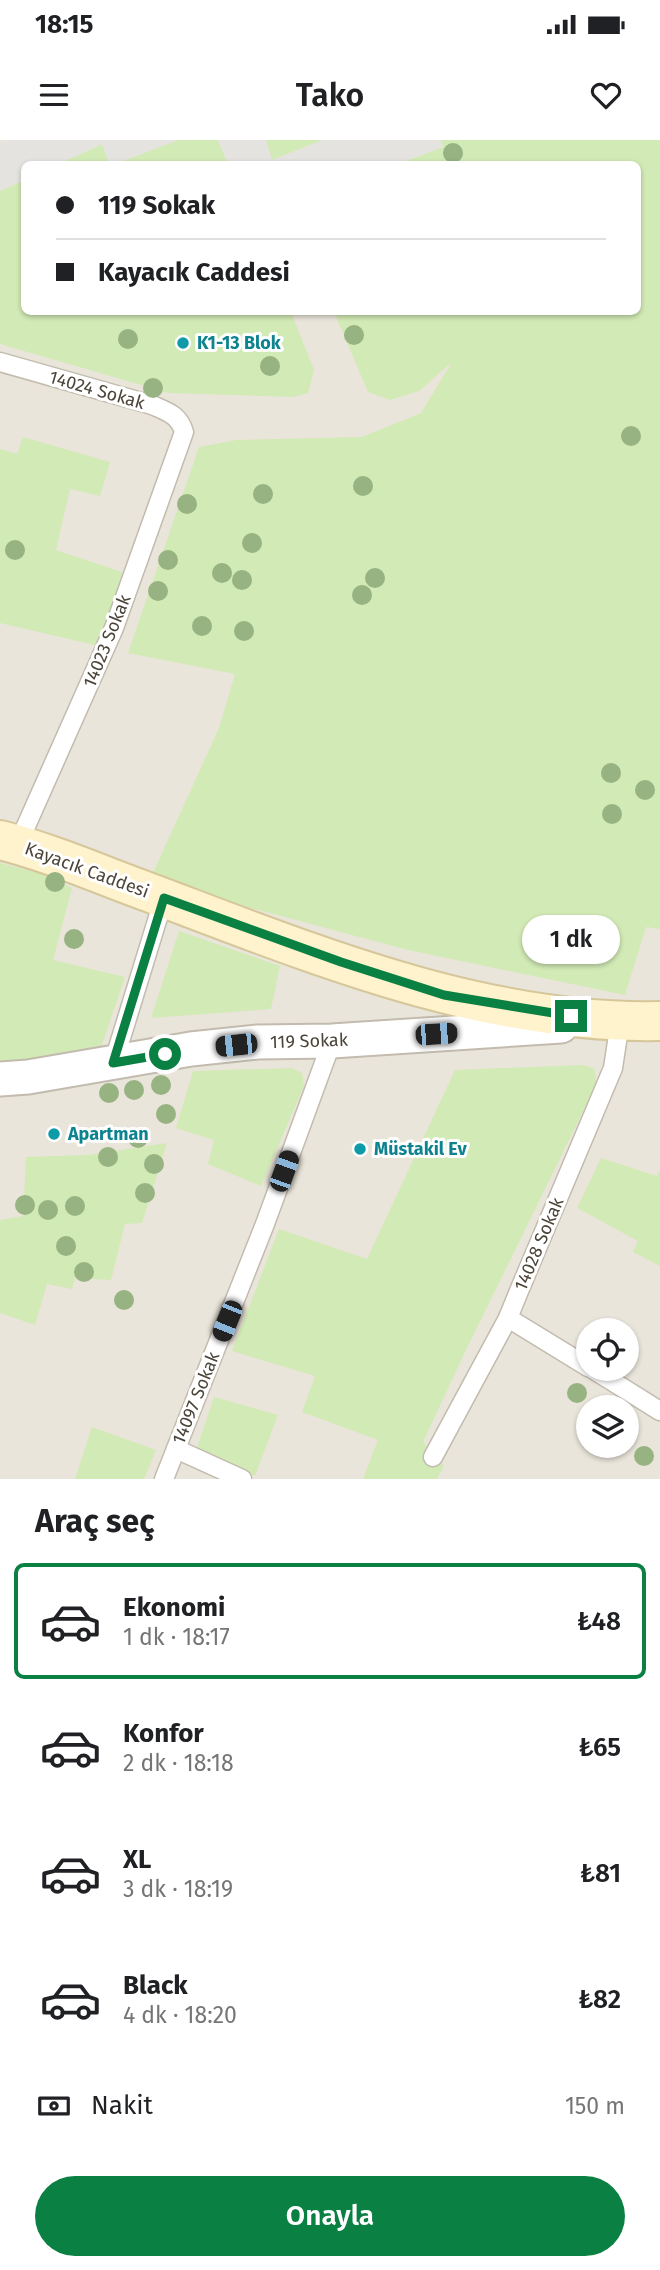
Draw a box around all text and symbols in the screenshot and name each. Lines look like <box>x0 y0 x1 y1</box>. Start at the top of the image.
text: 18:15 <box>35 9 94 40</box>
icon: menu <box>35 76 73 114</box>
text: Tako <box>296 76 364 114</box>
icon: heart <box>587 76 625 114</box>
text: 119 Sokak <box>98 190 215 221</box>
text: Kayacık Caddesi <box>98 257 290 288</box>
place label: K1-13 Blok <box>197 332 282 354</box>
marker: K1-13 Blok <box>175 335 191 351</box>
street label: 14024 Sokak <box>47 366 148 414</box>
street label: 14023 Sokak <box>78 591 136 691</box>
street label: Kayacık Caddesi <box>22 837 152 903</box>
callout: 1 dk <box>522 914 620 964</box>
text: 1 dk <box>550 925 592 953</box>
route end <box>555 1000 587 1032</box>
car <box>415 1022 458 1046</box>
street label: 119 Sokak <box>270 1029 349 1053</box>
car <box>215 1032 258 1058</box>
route start <box>149 1038 181 1070</box>
place label: Apartman <box>67 1123 149 1145</box>
marker: Apartman <box>46 1126 62 1142</box>
place label: Müstakil Ev <box>374 1138 467 1160</box>
marker: Müstakil Ev <box>352 1141 368 1157</box>
car <box>267 1148 302 1194</box>
street label: 14028 Sokak <box>510 1193 569 1294</box>
car <box>210 1298 245 1344</box>
map controls <box>576 1318 639 1458</box>
button: locate <box>576 1318 639 1381</box>
street label: 14097 Sokak <box>168 1348 225 1447</box>
button: layers <box>576 1395 639 1458</box>
text: Araç seç <box>35 1502 155 1540</box>
icon: car <box>39 1590 102 1653</box>
text: Ekonomi <box>123 1592 225 1623</box>
text: ₺48 <box>577 1606 621 1637</box>
text: 1 dk · 18:17 <box>123 1623 230 1651</box>
icon: car <box>39 1716 102 1779</box>
text: Konfor <box>123 1718 204 1749</box>
text: ₺65 <box>578 1732 621 1763</box>
text: 2 dk · 18:18 <box>123 1749 234 1777</box>
icon: car <box>39 1842 102 1905</box>
text: XL <box>123 1844 151 1875</box>
text: ₺81 <box>580 1858 621 1889</box>
text: 3 dk · 18:19 <box>123 1875 233 1903</box>
icon: car <box>39 1968 102 2031</box>
text: Black <box>123 1970 188 2001</box>
text: ₺82 <box>578 1984 621 2015</box>
text: 4 dk · 18:20 <box>123 2001 237 2029</box>
icon: cash <box>35 2087 73 2125</box>
text: Nakit <box>91 2090 153 2121</box>
text: 150 m <box>565 2092 625 2120</box>
button: Onayla <box>35 2176 625 2256</box>

